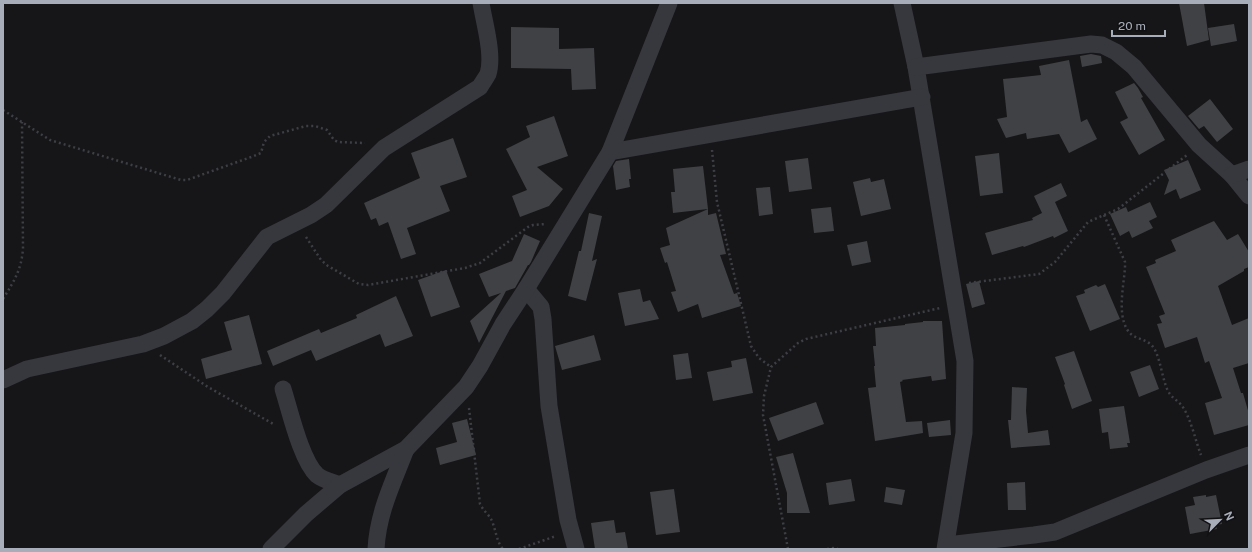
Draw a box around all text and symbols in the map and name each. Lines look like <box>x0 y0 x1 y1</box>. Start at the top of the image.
scale bar <box>1112 12 1165 38</box>
text: 20 m <box>1118 19 1146 33</box>
north arrow <box>1200 500 1240 540</box>
text: N <box>1222 510 1236 522</box>

